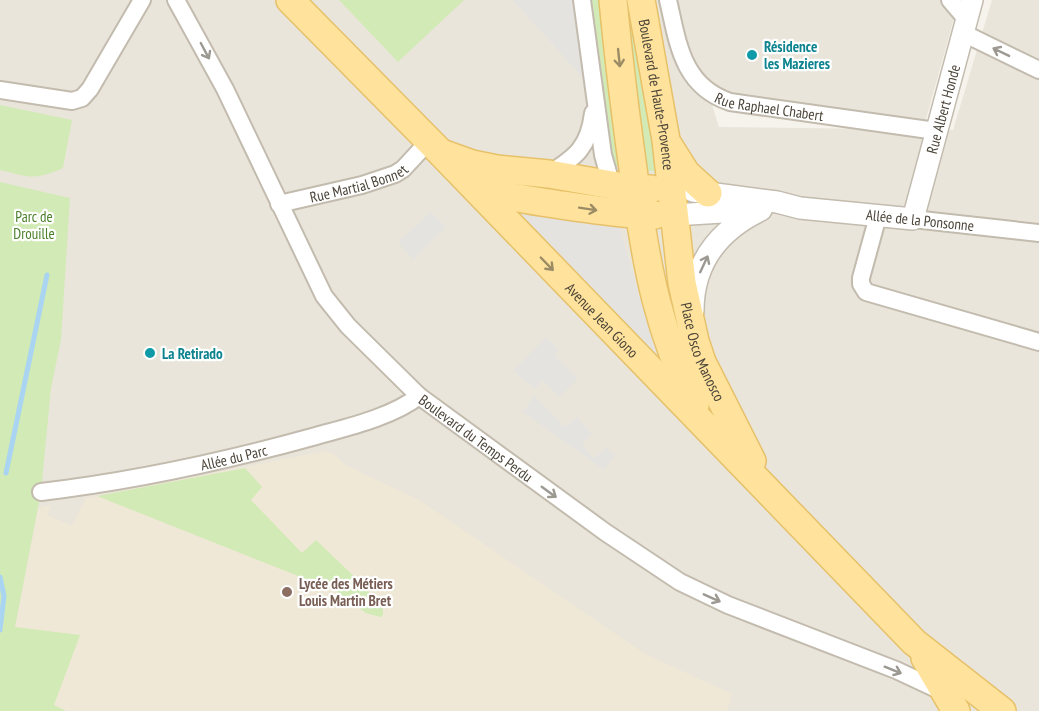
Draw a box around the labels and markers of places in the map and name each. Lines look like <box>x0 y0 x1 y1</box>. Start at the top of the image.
place label: Résidence les Mazieres <box>764 37 830 73</box>
marker: Résidence les Mazieres <box>745 48 759 62</box>
place label: La Retirado <box>162 344 223 363</box>
marker: La Retirado <box>143 346 157 360</box>
place label: Lycée des Métiers Louis Martin Bret <box>299 574 393 610</box>
marker: Lycée des Métiers Louis Martin Bret <box>280 585 294 599</box>

